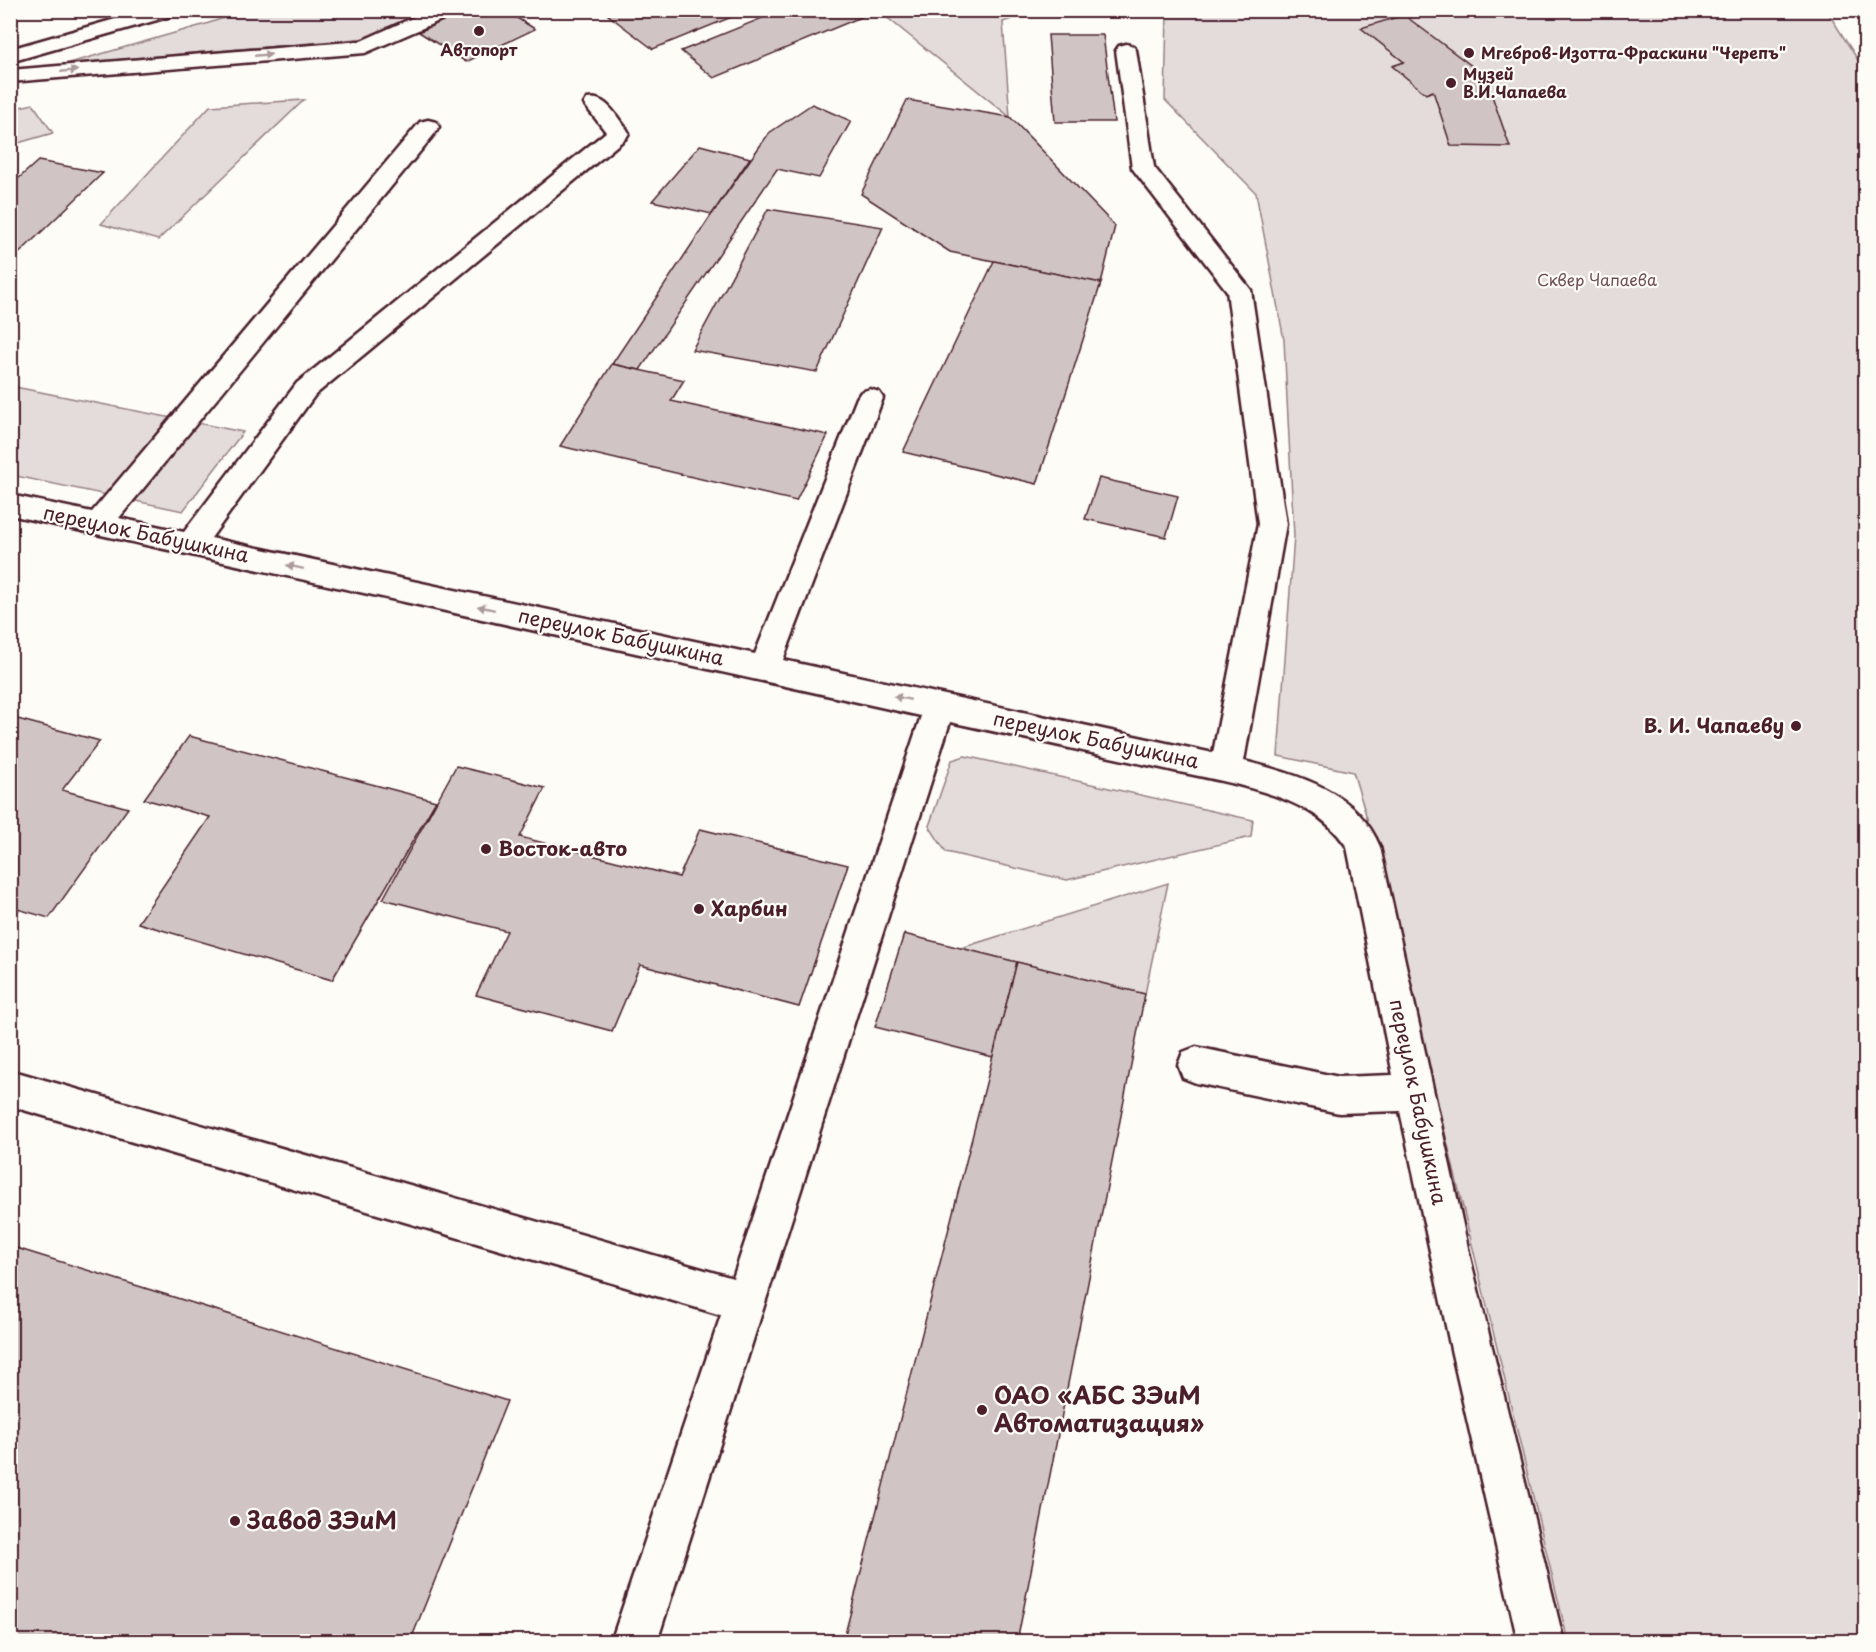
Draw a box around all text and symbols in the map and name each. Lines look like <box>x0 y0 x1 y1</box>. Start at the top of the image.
marker: Автопорт <box>472 24 486 38</box>
place label: Автопорт <box>441 37 518 61</box>
place label: Мгебров-Изотта-Фраскини "Черепъ" <box>1481 40 1786 64</box>
marker: Мгебров-Изотта-Фраскини "Черепъ" <box>1462 46 1476 60</box>
one-way arrow <box>254 51 273 60</box>
place label: Музей В.И.Чапаева <box>1463 61 1567 103</box>
one-way arrow <box>59 66 78 76</box>
marker: Музей В.И.Чапаева <box>1444 76 1458 90</box>
park label: Сквер Чапаева <box>1537 267 1657 291</box>
street label: переулок Бабушкина <box>40 497 252 570</box>
one-way arrow <box>286 561 304 571</box>
street label: переулок Бабушкина <box>515 600 727 673</box>
one-way arrow <box>476 602 495 612</box>
one-way arrow <box>892 693 911 702</box>
street label: переулок Бабушкина <box>990 703 1202 776</box>
place label: В. И. Чапаеву <box>1644 710 1784 740</box>
marker: В. И. Чапаеву <box>1789 719 1803 733</box>
place label: Восток-авто <box>498 833 627 863</box>
marker: Восток-авто <box>479 842 493 856</box>
place label: Харбин <box>711 893 788 923</box>
marker: Харбин <box>692 902 706 916</box>
street label: переулок Бабушкина <box>1382 996 1456 1208</box>
place label: ОАО «АБС ЗЭиМ Автоматизация» <box>994 1376 1204 1440</box>
marker: ОАО «АБС ЗЭиМ Автоматизация» <box>975 1403 989 1417</box>
place label: Завод ЗЭиМ <box>246 1501 397 1537</box>
marker: Завод ЗЭиМ <box>228 1514 242 1528</box>

